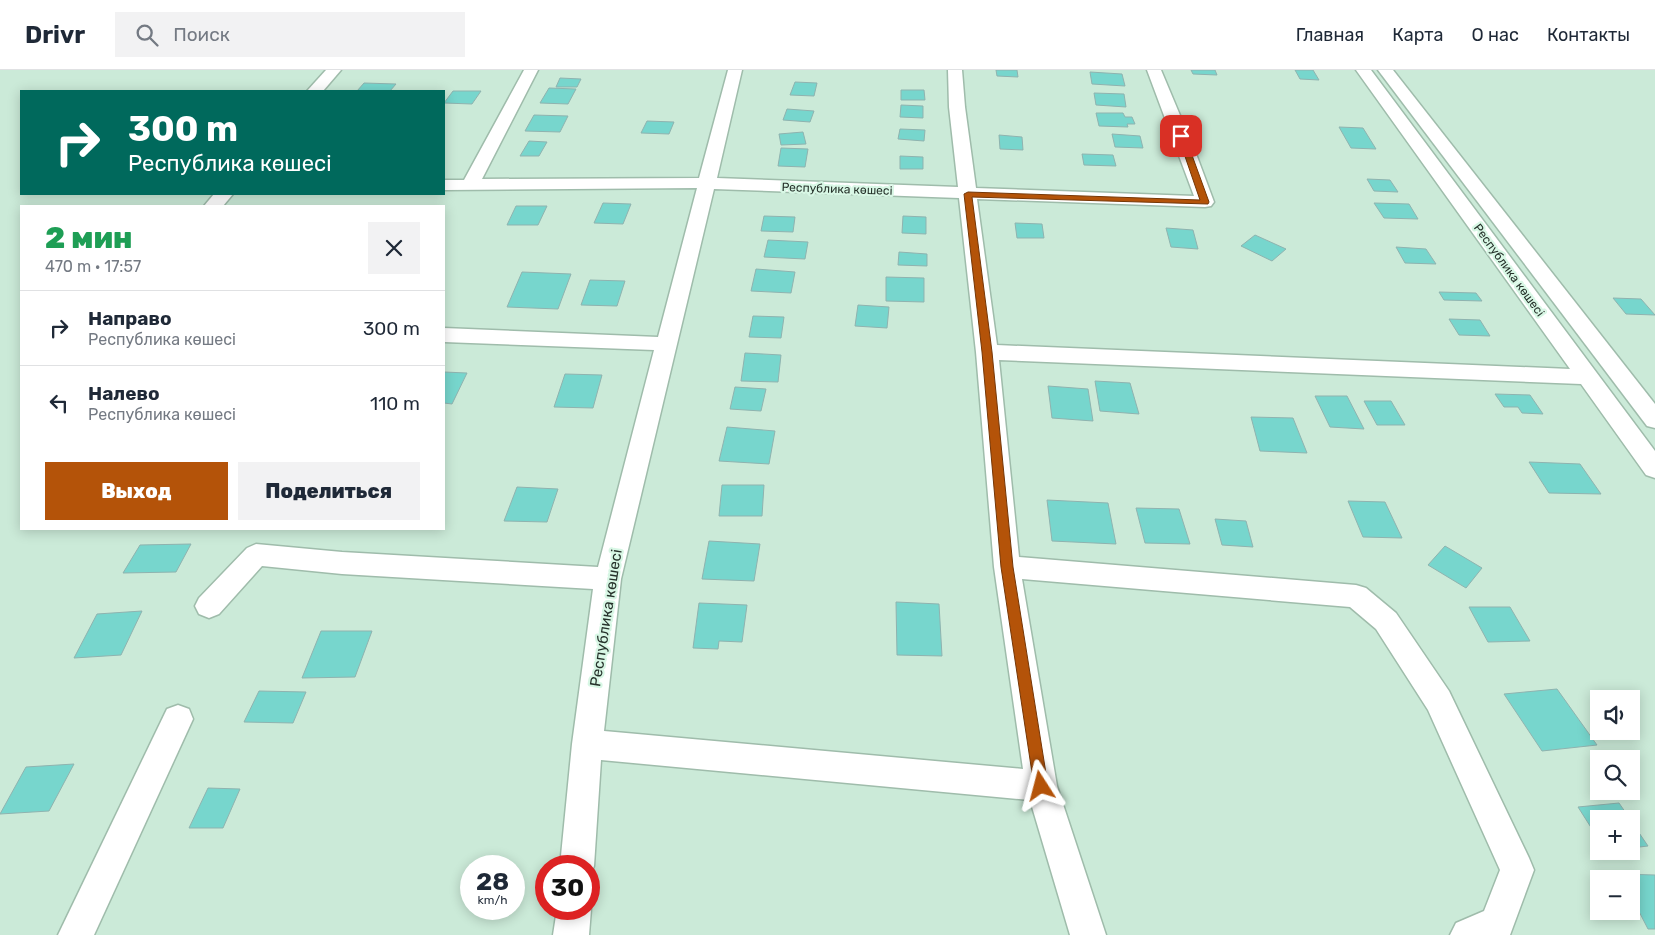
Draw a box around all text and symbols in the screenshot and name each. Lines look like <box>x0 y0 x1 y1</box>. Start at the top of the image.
search box <box>115 12 465 57</box>
text: Drivr <box>25 21 85 49</box>
icon: search <box>133 21 161 49</box>
text: Поиск <box>173 23 230 46</box>
text: Главная <box>1296 24 1364 46</box>
text: Карта <box>1392 24 1444 46</box>
text: О нас <box>1472 24 1519 46</box>
text: Контакты <box>1547 24 1630 46</box>
text: 300 m <box>128 108 238 150</box>
icon: right <box>45 110 110 175</box>
pin <box>1160 115 1202 157</box>
icon: arrive <box>1167 122 1195 150</box>
text: Республика көшесі <box>128 150 331 177</box>
street label: Республика көшесі <box>781 180 893 198</box>
text: 2 мин <box>45 220 133 256</box>
street label: Республика көшесі <box>1471 221 1547 319</box>
button: close <box>368 222 420 274</box>
text: 470 m · 17:57 <box>45 257 141 276</box>
text: Направо <box>88 307 172 330</box>
icon: right <box>45 314 73 342</box>
text: 300 m <box>363 317 420 340</box>
text: Республика көшесі <box>88 330 236 349</box>
text: Налево <box>88 382 160 405</box>
icon: left <box>45 389 73 417</box>
text: 110 m <box>370 392 420 415</box>
text: Республика көшесі <box>88 405 236 424</box>
button: Выход <box>45 462 228 520</box>
button: Поделиться <box>238 462 420 520</box>
street label: Республика көшесі <box>586 548 626 688</box>
map controls <box>1590 690 1640 920</box>
button: sound <box>1590 690 1640 740</box>
button: search <box>1590 750 1640 800</box>
position arrow <box>1014 759 1066 811</box>
button: + <box>1590 810 1640 860</box>
speed limit sign: 30 <box>535 855 600 920</box>
text: 28 <box>476 867 509 896</box>
button: − <box>1590 870 1640 920</box>
text: km/h <box>478 893 507 907</box>

